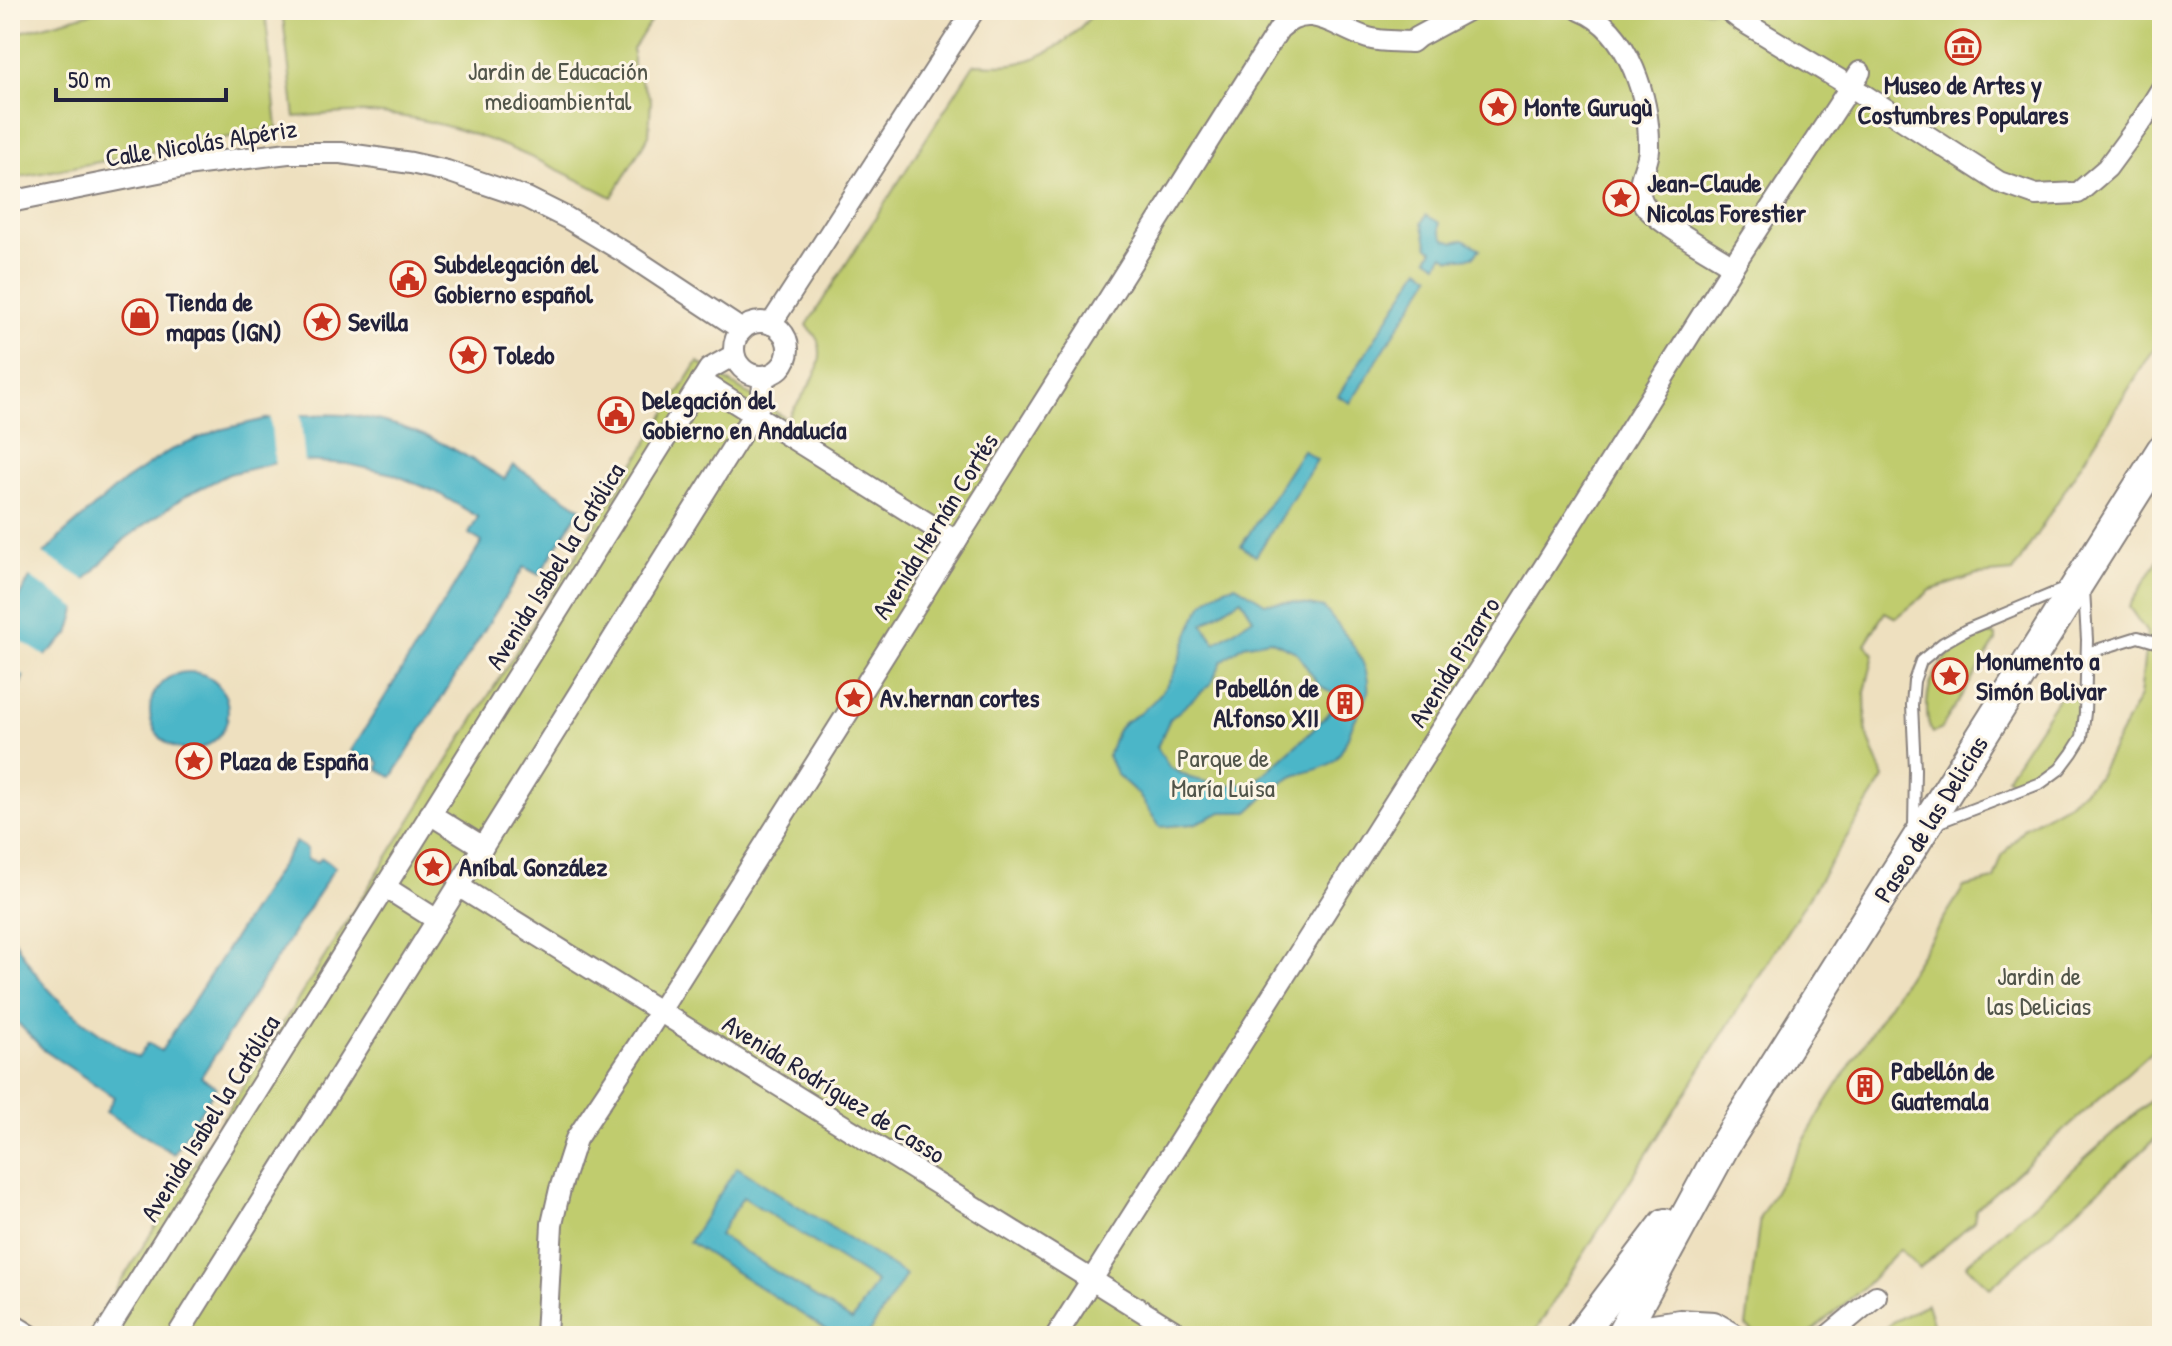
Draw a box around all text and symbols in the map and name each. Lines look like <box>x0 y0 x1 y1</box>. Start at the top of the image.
museum icon: Museo de Artes y Costumbres Populares <box>1944 28 1982 66</box>
scale bar <box>56 52 226 102</box>
park label: Jardin de Educación medioambiental <box>468 53 648 118</box>
text: 50 m <box>68 63 111 95</box>
place label: Museo de Artes y Costumbres Populares <box>1858 67 2068 133</box>
place icon: Monte Gurugù <box>1479 88 1517 126</box>
place label: Monte Gurugù <box>1524 89 1653 125</box>
street label: Calle Nicolás Alpériz <box>103 110 299 175</box>
place label: Jean-Claude Nicolas Forestier <box>1647 165 1807 230</box>
place icon: Jean-Claude Nicolas Forestier <box>1602 179 1640 217</box>
place label: Subdelegación del Gobierno español <box>434 246 599 312</box>
public building icon: Subdelegación del Gobierno español <box>389 260 427 298</box>
place label: Tienda de mapas (IGN) <box>165 284 282 350</box>
shop icon: Tienda de mapas (IGN) <box>121 298 159 336</box>
place icon: Sevilla <box>303 303 341 341</box>
place label: Sevilla <box>348 304 409 339</box>
place icon: Toledo <box>449 336 487 374</box>
place label: Toledo <box>493 337 555 372</box>
place label: Delegación del Gobierno en Andalucía <box>642 382 847 447</box>
public building icon: Delegación del Gobierno en Andalucía <box>597 396 635 434</box>
street label: Avenida Hernán Cortés <box>863 426 1006 626</box>
street label: Avenida Isabel la Católica <box>477 456 632 676</box>
street label: Avenida Pizarro <box>1400 590 1507 734</box>
place label: Monumento a Simón Bolivar <box>1976 643 2108 708</box>
place icon: Monumento a Simón Bolivar <box>1931 657 1969 695</box>
place label: Pabellón de Alfonso XII <box>1214 670 1320 735</box>
place icon: Av.hernan cortes <box>835 679 873 717</box>
place label: Av.hernan cortes <box>880 680 1039 715</box>
building icon: Pabellón de Alfonso XII <box>1326 684 1364 722</box>
street label: Paseo de las Delicias <box>1865 729 1996 909</box>
park label: Parque de María Luisa <box>1171 740 1275 805</box>
place icon: Plaza de España <box>175 742 213 780</box>
place label: Plaza de España <box>220 743 369 779</box>
place icon: Aníbal González <box>414 848 452 886</box>
place label: Aníbal González <box>459 849 608 884</box>
park label: Jardin de las Delicias <box>1987 958 2091 1023</box>
street label: Avenida Rodríguez de Casso <box>716 1006 952 1171</box>
street label: Avenida Isabel la Católica <box>132 1008 287 1228</box>
place label: Pabellón de Guatemala <box>1891 1053 1995 1118</box>
building icon: Pabellón de Guatemala <box>1846 1067 1884 1105</box>

